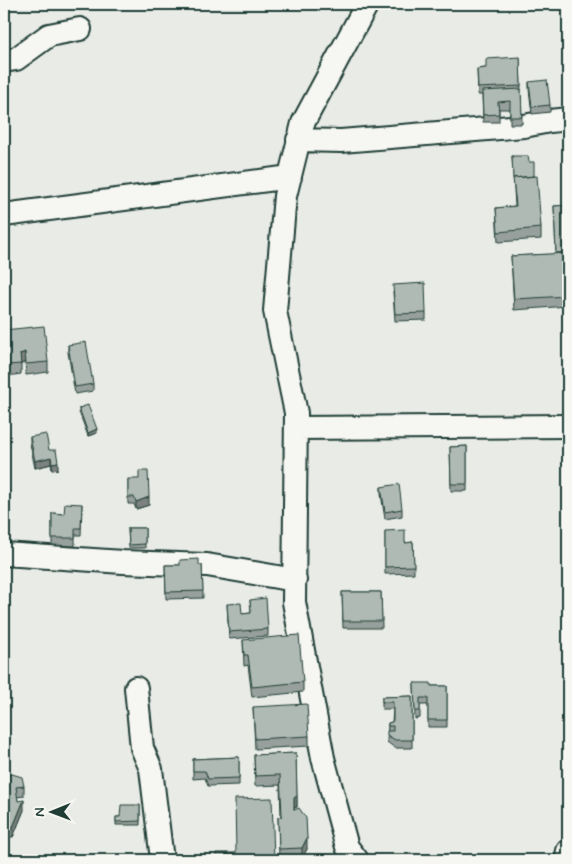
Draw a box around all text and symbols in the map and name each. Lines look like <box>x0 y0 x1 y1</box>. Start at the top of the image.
north arrow <box>28 786 78 836</box>
text: N <box>31 807 49 817</box>

